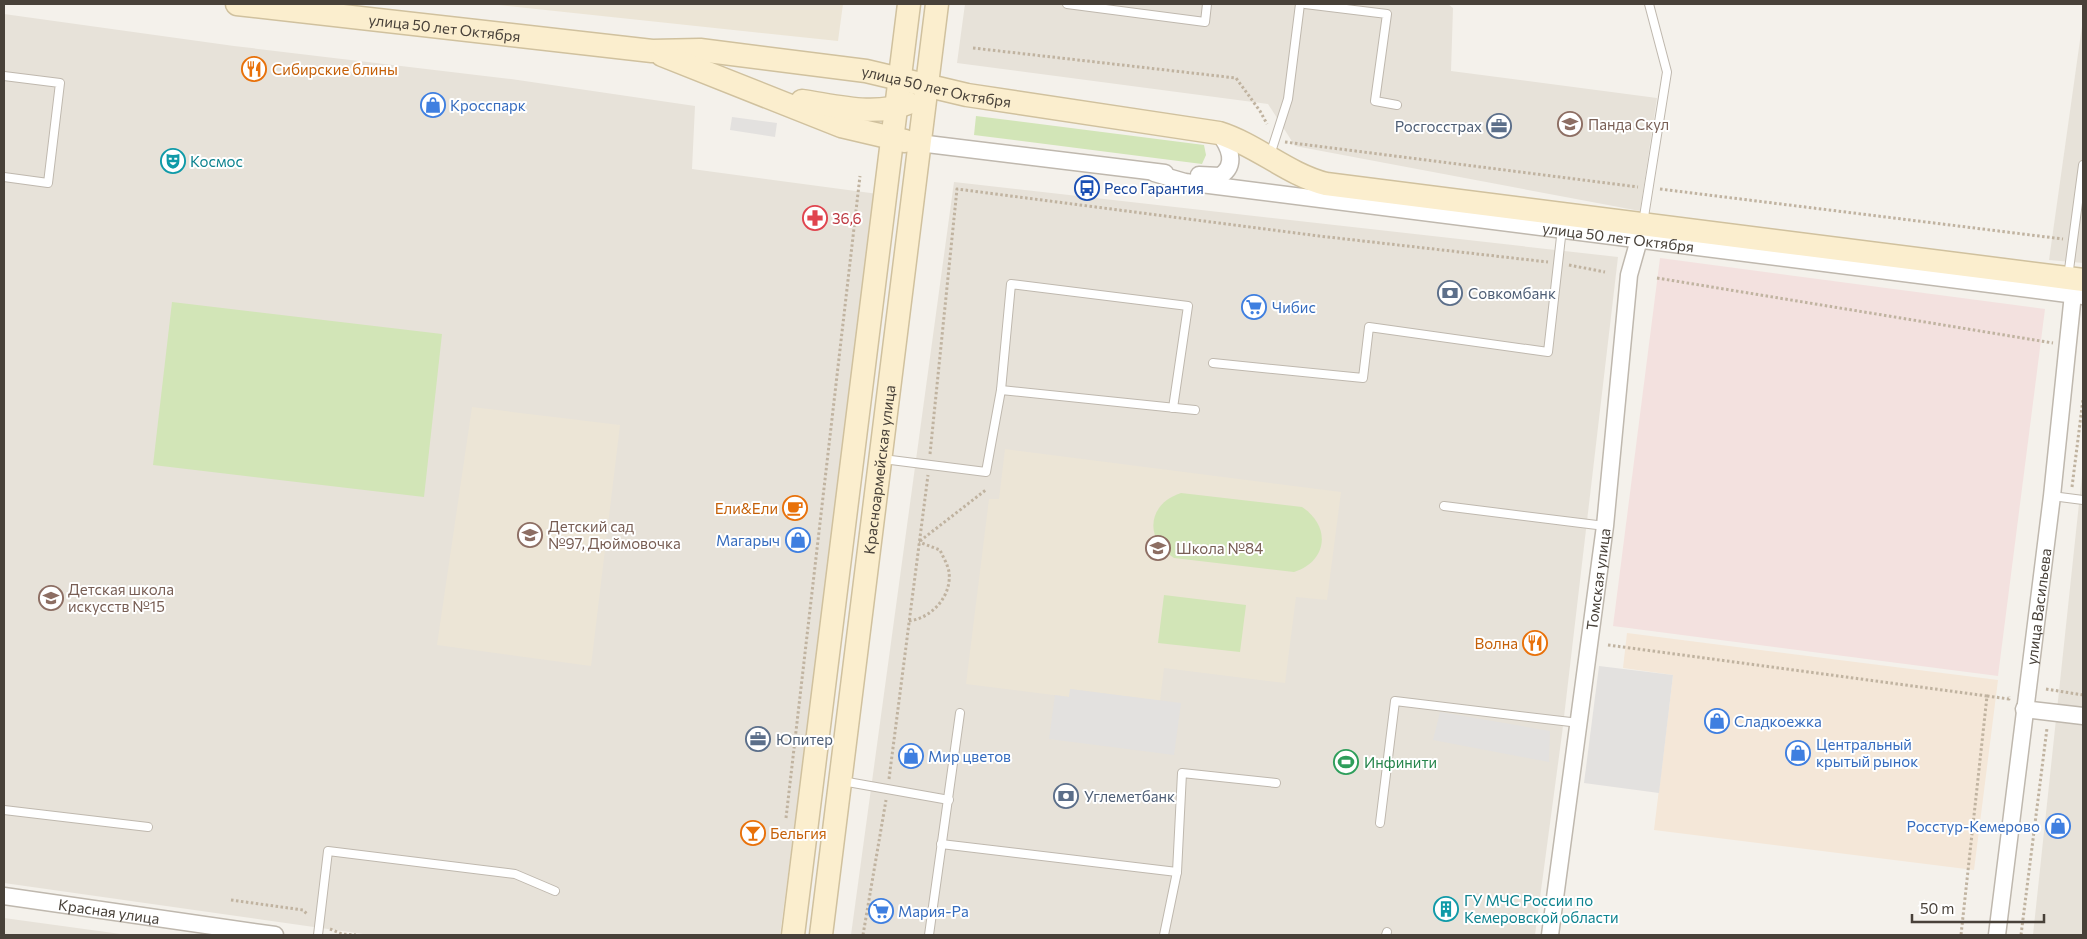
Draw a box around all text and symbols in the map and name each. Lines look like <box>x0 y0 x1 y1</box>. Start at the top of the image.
street label: улица 50 лет Октября <box>368 10 522 45</box>
restaurant icon: Сибирские блины <box>241 56 267 82</box>
place label: Сибирские блины <box>272 60 398 78</box>
street label: улица 50 лет Октября <box>861 62 1012 111</box>
shop icon: Кросспарк <box>420 92 446 118</box>
place label: Кросспарк <box>450 96 526 114</box>
school or university icon: Панда Скул <box>1557 111 1583 137</box>
office icon: Росгосстрах <box>1486 113 1512 139</box>
place label: Панда Скул <box>1588 115 1669 133</box>
place label: Росгосстрах <box>1395 117 1482 135</box>
theatre icon: Космос <box>160 148 186 174</box>
place label: Космос <box>190 152 243 170</box>
bus stop icon: Ресо Гарантия <box>1074 175 1100 201</box>
place label: Ресо Гарантия <box>1104 179 1204 197</box>
pharmacy icon: 36,6 <box>802 205 828 231</box>
place label: 36,6 <box>832 209 862 227</box>
street label: улица 50 лет Октября <box>1541 218 1695 256</box>
bank icon: Совкомбанк <box>1437 280 1463 306</box>
place label: Совкомбанк <box>1468 284 1556 302</box>
supermarket icon: Чибис <box>1241 294 1267 320</box>
place label: Чибис <box>1272 298 1316 316</box>
street label: Красноармейская улица <box>860 384 898 555</box>
cafe icon: Ели&Ели <box>782 495 808 521</box>
place label: Ели&Ели <box>715 499 778 517</box>
place label: Детский сад №97, Дюймовочка <box>548 517 681 552</box>
school or university icon: Детский сад №97, Дюймовочка <box>517 522 543 548</box>
shop icon: Магарыч <box>785 527 811 553</box>
street label: Томская улица <box>1582 527 1614 631</box>
place label: Магарыч <box>716 531 780 549</box>
school or university icon: Школа №84 <box>1145 535 1171 561</box>
place label: Школа №84 <box>1176 539 1263 557</box>
street label: улица Васильева <box>2022 547 2054 666</box>
place label: Детская школа искусств №15 <box>68 580 174 615</box>
school or university icon: Детская школа искусств №15 <box>38 585 64 611</box>
restaurant icon: Волна <box>1522 630 1548 656</box>
place label: Волна <box>1474 634 1518 652</box>
shop icon: Сладкоежка <box>1704 708 1730 734</box>
place label: Сладкоежка <box>1734 712 1822 730</box>
office icon: Юпитер <box>745 726 771 752</box>
place label: Юпитер <box>776 730 833 748</box>
place label: Центральный крытый рынок <box>1816 735 1918 770</box>
shop icon: Центральный крытый рынок <box>1785 740 1811 766</box>
shop icon: Мир цветов <box>898 743 924 769</box>
place label: Мир цветов <box>928 747 1011 765</box>
sports icon: Инфинити <box>1333 749 1359 775</box>
place label: Инфинити <box>1364 753 1437 771</box>
bank icon: Углеметбанк <box>1053 783 1079 809</box>
place label: Углеметбанк <box>1084 787 1175 805</box>
shop icon: Росстур-Кемерово <box>2045 813 2071 839</box>
place label: Росстур-Кемерово <box>1906 817 2040 835</box>
bar icon: Бельгия <box>740 820 766 846</box>
place label: Бельгия <box>770 824 827 842</box>
place label: ГУ МЧС России по Кемеровской области <box>1464 891 1619 926</box>
scale bar <box>1912 892 2044 924</box>
street label: Красная улица <box>57 895 161 927</box>
building icon: ГУ МЧС России по Кемеровской области <box>1433 896 1459 922</box>
supermarket icon: Мария-Ра <box>868 898 894 924</box>
text: 50 m <box>1920 899 1954 917</box>
place label: Мария-Ра <box>898 902 969 920</box>

